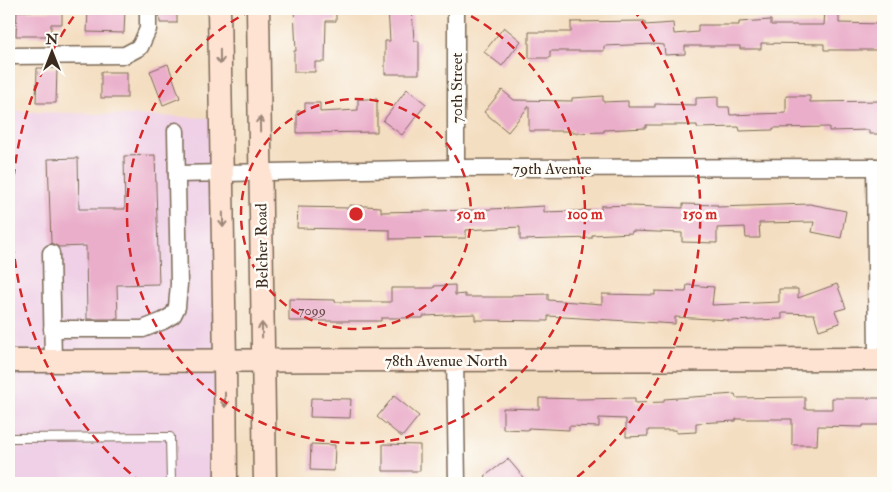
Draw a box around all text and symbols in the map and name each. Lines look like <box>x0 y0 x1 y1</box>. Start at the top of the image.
north arrow <box>28 28 78 78</box>
text: N <box>45 31 59 48</box>
one-way arrow <box>215 49 225 65</box>
street label: 70th Street <box>447 52 467 124</box>
one-way arrow <box>255 117 264 133</box>
street label: 79th Avenue <box>513 159 592 179</box>
street label: Belcher Road <box>251 203 273 289</box>
centre of rings <box>347 205 365 223</box>
text: 50 m <box>457 205 486 224</box>
text: 100 m <box>567 205 603 224</box>
text: 150 m <box>683 205 717 224</box>
one-way arrow <box>218 212 228 228</box>
house number: 7099 <box>298 302 326 319</box>
one-way arrow <box>257 322 267 338</box>
street label: 78th Avenue North <box>385 351 508 371</box>
one-way arrow <box>220 392 230 408</box>

